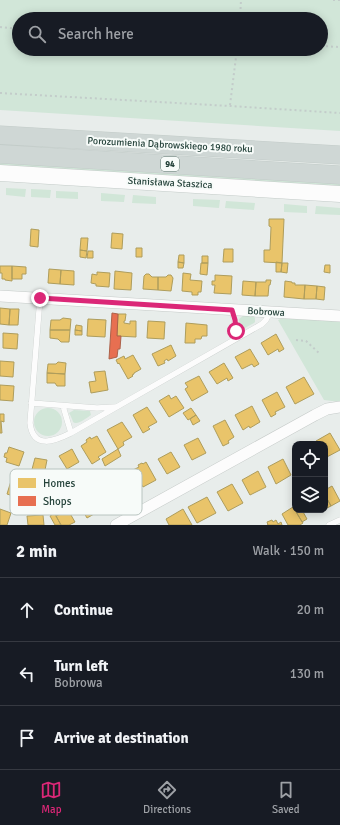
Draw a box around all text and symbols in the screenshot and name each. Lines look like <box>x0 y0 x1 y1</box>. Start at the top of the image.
search box <box>12 12 328 56</box>
icon: search <box>26 23 48 45</box>
text: Search here <box>58 25 134 43</box>
street label: Porozumienia Dąbrowskiego 1980 roku <box>87 135 253 155</box>
road number: 94 <box>161 157 179 171</box>
street label: Stanisława Staszica <box>127 175 213 191</box>
route end <box>31 289 49 307</box>
street label: Bobrowa <box>247 305 285 319</box>
route start <box>227 322 245 340</box>
map controls <box>292 441 328 513</box>
button: locate <box>292 441 328 477</box>
legend <box>10 469 142 515</box>
text: Homes <box>43 477 75 490</box>
button: layers <box>292 477 328 513</box>
text: Shops <box>43 495 72 508</box>
text: 2 min <box>16 541 57 562</box>
text: Walk · 150 m <box>253 543 324 559</box>
icon: ahead <box>16 599 38 621</box>
text: Continue <box>54 601 113 619</box>
text: 20 m <box>297 602 324 618</box>
text: Turn left <box>54 657 108 675</box>
icon: left <box>16 663 38 685</box>
text: 130 m <box>290 666 324 682</box>
text: Bobrowa <box>54 675 103 691</box>
icon: arrive <box>16 727 38 749</box>
text: Arrive at destination <box>54 729 189 747</box>
tab: Map <box>40 779 62 816</box>
tab: Directions <box>143 779 191 816</box>
tab: Saved <box>272 779 300 816</box>

